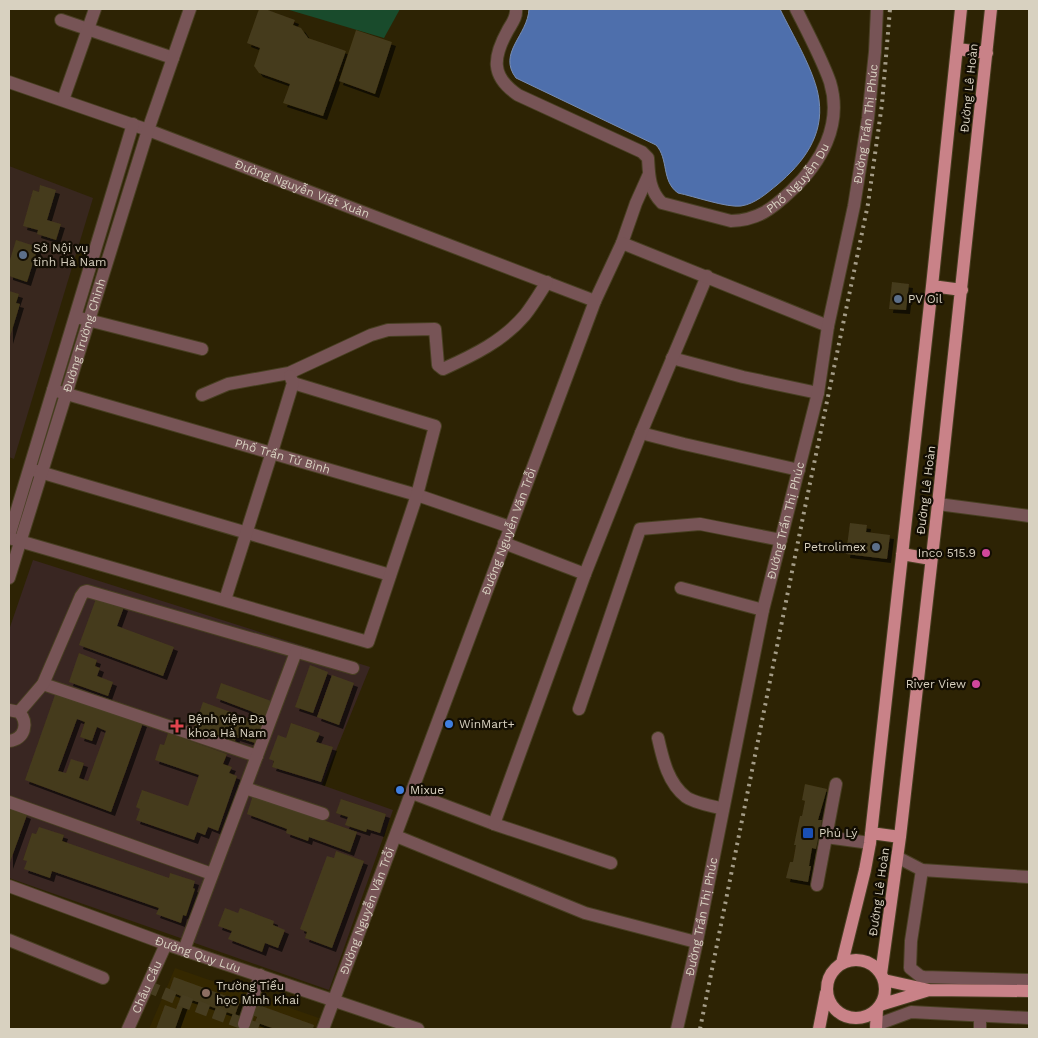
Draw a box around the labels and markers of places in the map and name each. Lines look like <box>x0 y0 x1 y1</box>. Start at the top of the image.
place label: Sở Nội vụ tỉnh Hà Nam <box>33 241 106 269</box>
marker: Sở Nội vụ tỉnh Hà Nam <box>17 249 29 261</box>
place label: PV Oil <box>908 292 943 306</box>
marker: PV Oil <box>892 293 904 305</box>
place label: Petrolimex <box>804 540 866 554</box>
marker: Petrolimex <box>870 541 882 553</box>
place label: Inco 515.9 <box>918 546 976 560</box>
marker: Inco 515.9 <box>980 547 992 559</box>
place label: River View <box>906 677 966 691</box>
marker: River View <box>970 678 982 690</box>
place label: Bệnh viện Đa khoa Hà Nam <box>188 712 266 740</box>
place label: WinMart+ <box>459 717 515 731</box>
marker: WinMart+ <box>443 718 455 730</box>
marker: Bệnh viện Đa khoa Hà Nam <box>170 719 184 733</box>
place label: Mixue <box>410 783 444 797</box>
marker: Mixue <box>394 784 406 796</box>
marker: Phủ Lý <box>801 826 815 840</box>
place label: Phủ Lý <box>819 826 858 840</box>
place label: Trường Tiểu học Minh Khai <box>216 979 299 1007</box>
marker: Trường Tiểu học Minh Khai <box>200 987 212 999</box>

